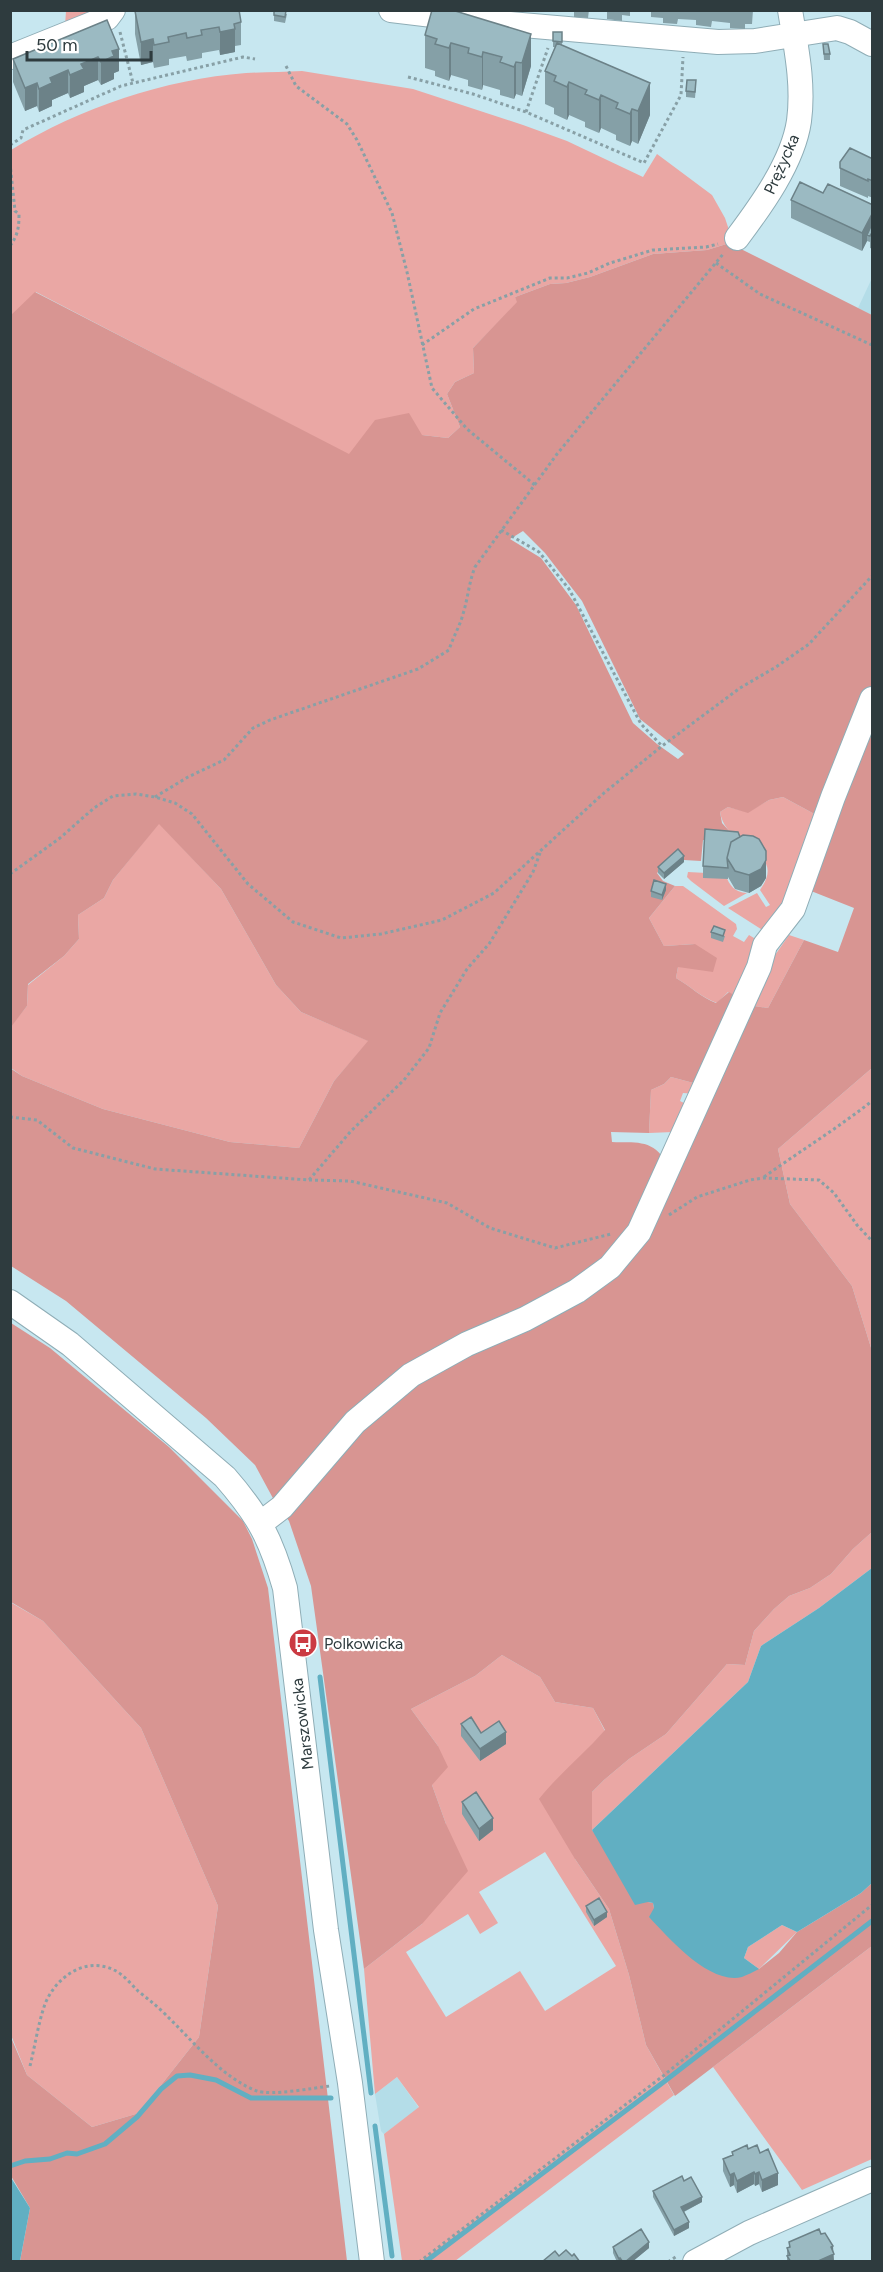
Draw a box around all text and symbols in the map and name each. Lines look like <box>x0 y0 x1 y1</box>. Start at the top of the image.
scale bar <box>27 24 152 62</box>
text: 50 m <box>36 34 78 56</box>
street label: Prężycka <box>760 131 803 197</box>
bus stop icon: Polkowicka <box>287 1627 319 1659</box>
place label: Polkowicka <box>324 1634 403 1653</box>
street label: Marszowicka <box>287 1677 318 1771</box>

